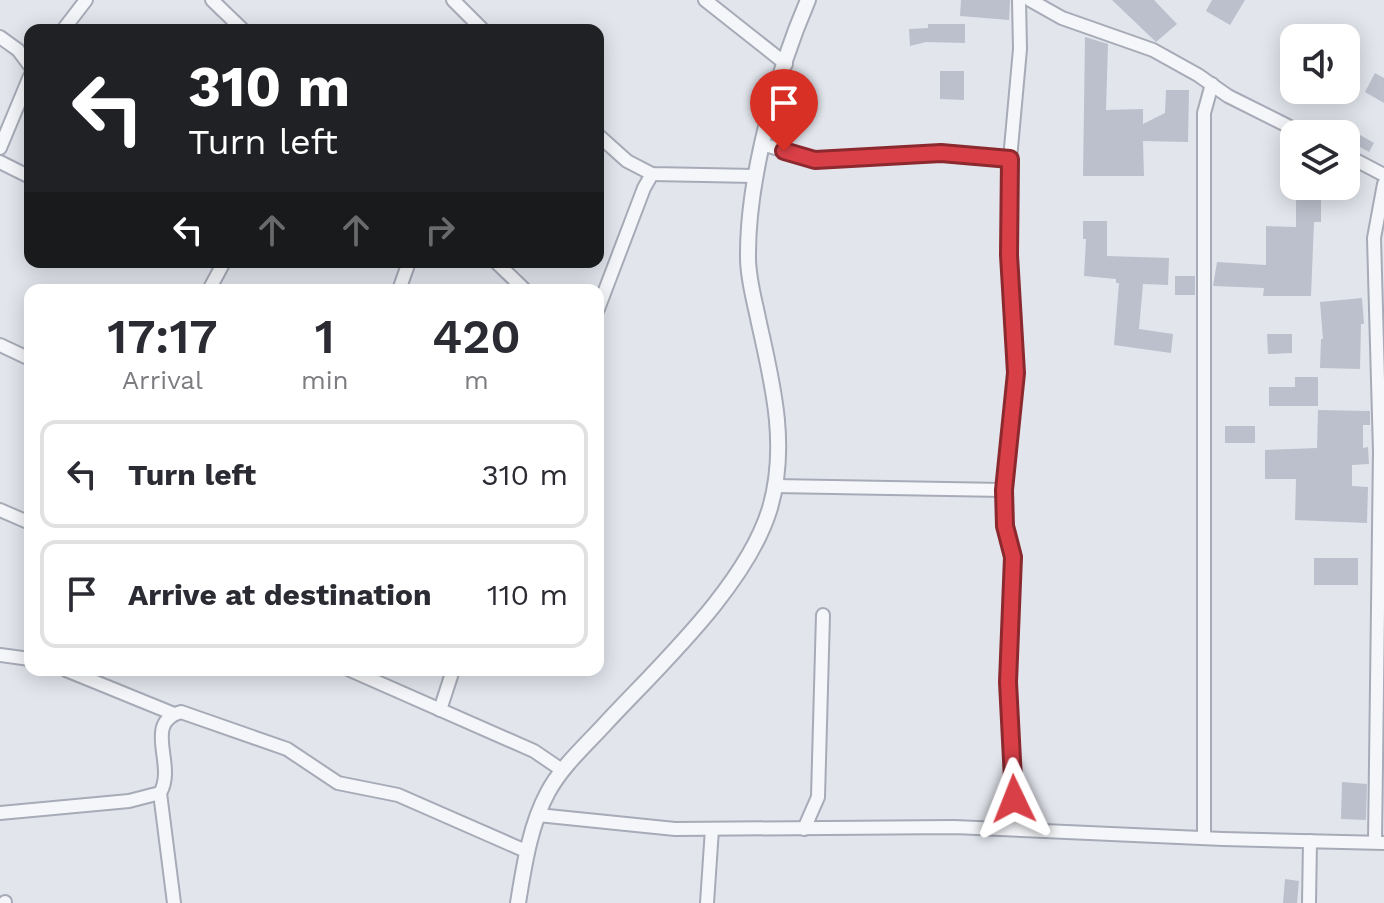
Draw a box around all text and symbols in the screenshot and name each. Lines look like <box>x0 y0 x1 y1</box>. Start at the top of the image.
map controls <box>1280 24 1360 200</box>
button: sound <box>1280 24 1360 104</box>
text: 310 m <box>188 54 350 120</box>
icon: left <box>56 56 160 160</box>
pin <box>750 69 818 151</box>
icon: arrive <box>762 81 806 125</box>
button: layers <box>1280 120 1360 200</box>
text: Turn left <box>188 121 338 163</box>
icon: left <box>166 208 210 252</box>
icon: ahead <box>250 208 294 252</box>
icon: ahead <box>334 208 378 252</box>
icon: right <box>418 208 462 252</box>
text: 17:17 <box>107 308 218 365</box>
text: 1 <box>315 308 335 365</box>
text: 420 <box>432 308 521 365</box>
text: Arrival <box>122 365 203 395</box>
text: min <box>301 365 349 395</box>
text: m <box>464 365 489 395</box>
icon: left <box>60 452 104 496</box>
text: Turn left <box>128 457 256 492</box>
text: 310 m <box>481 457 568 492</box>
icon: arrive <box>60 572 104 616</box>
text: Arrive at destination <box>128 577 432 612</box>
text: 110 m <box>487 577 568 612</box>
position arrow <box>972 757 1056 841</box>

